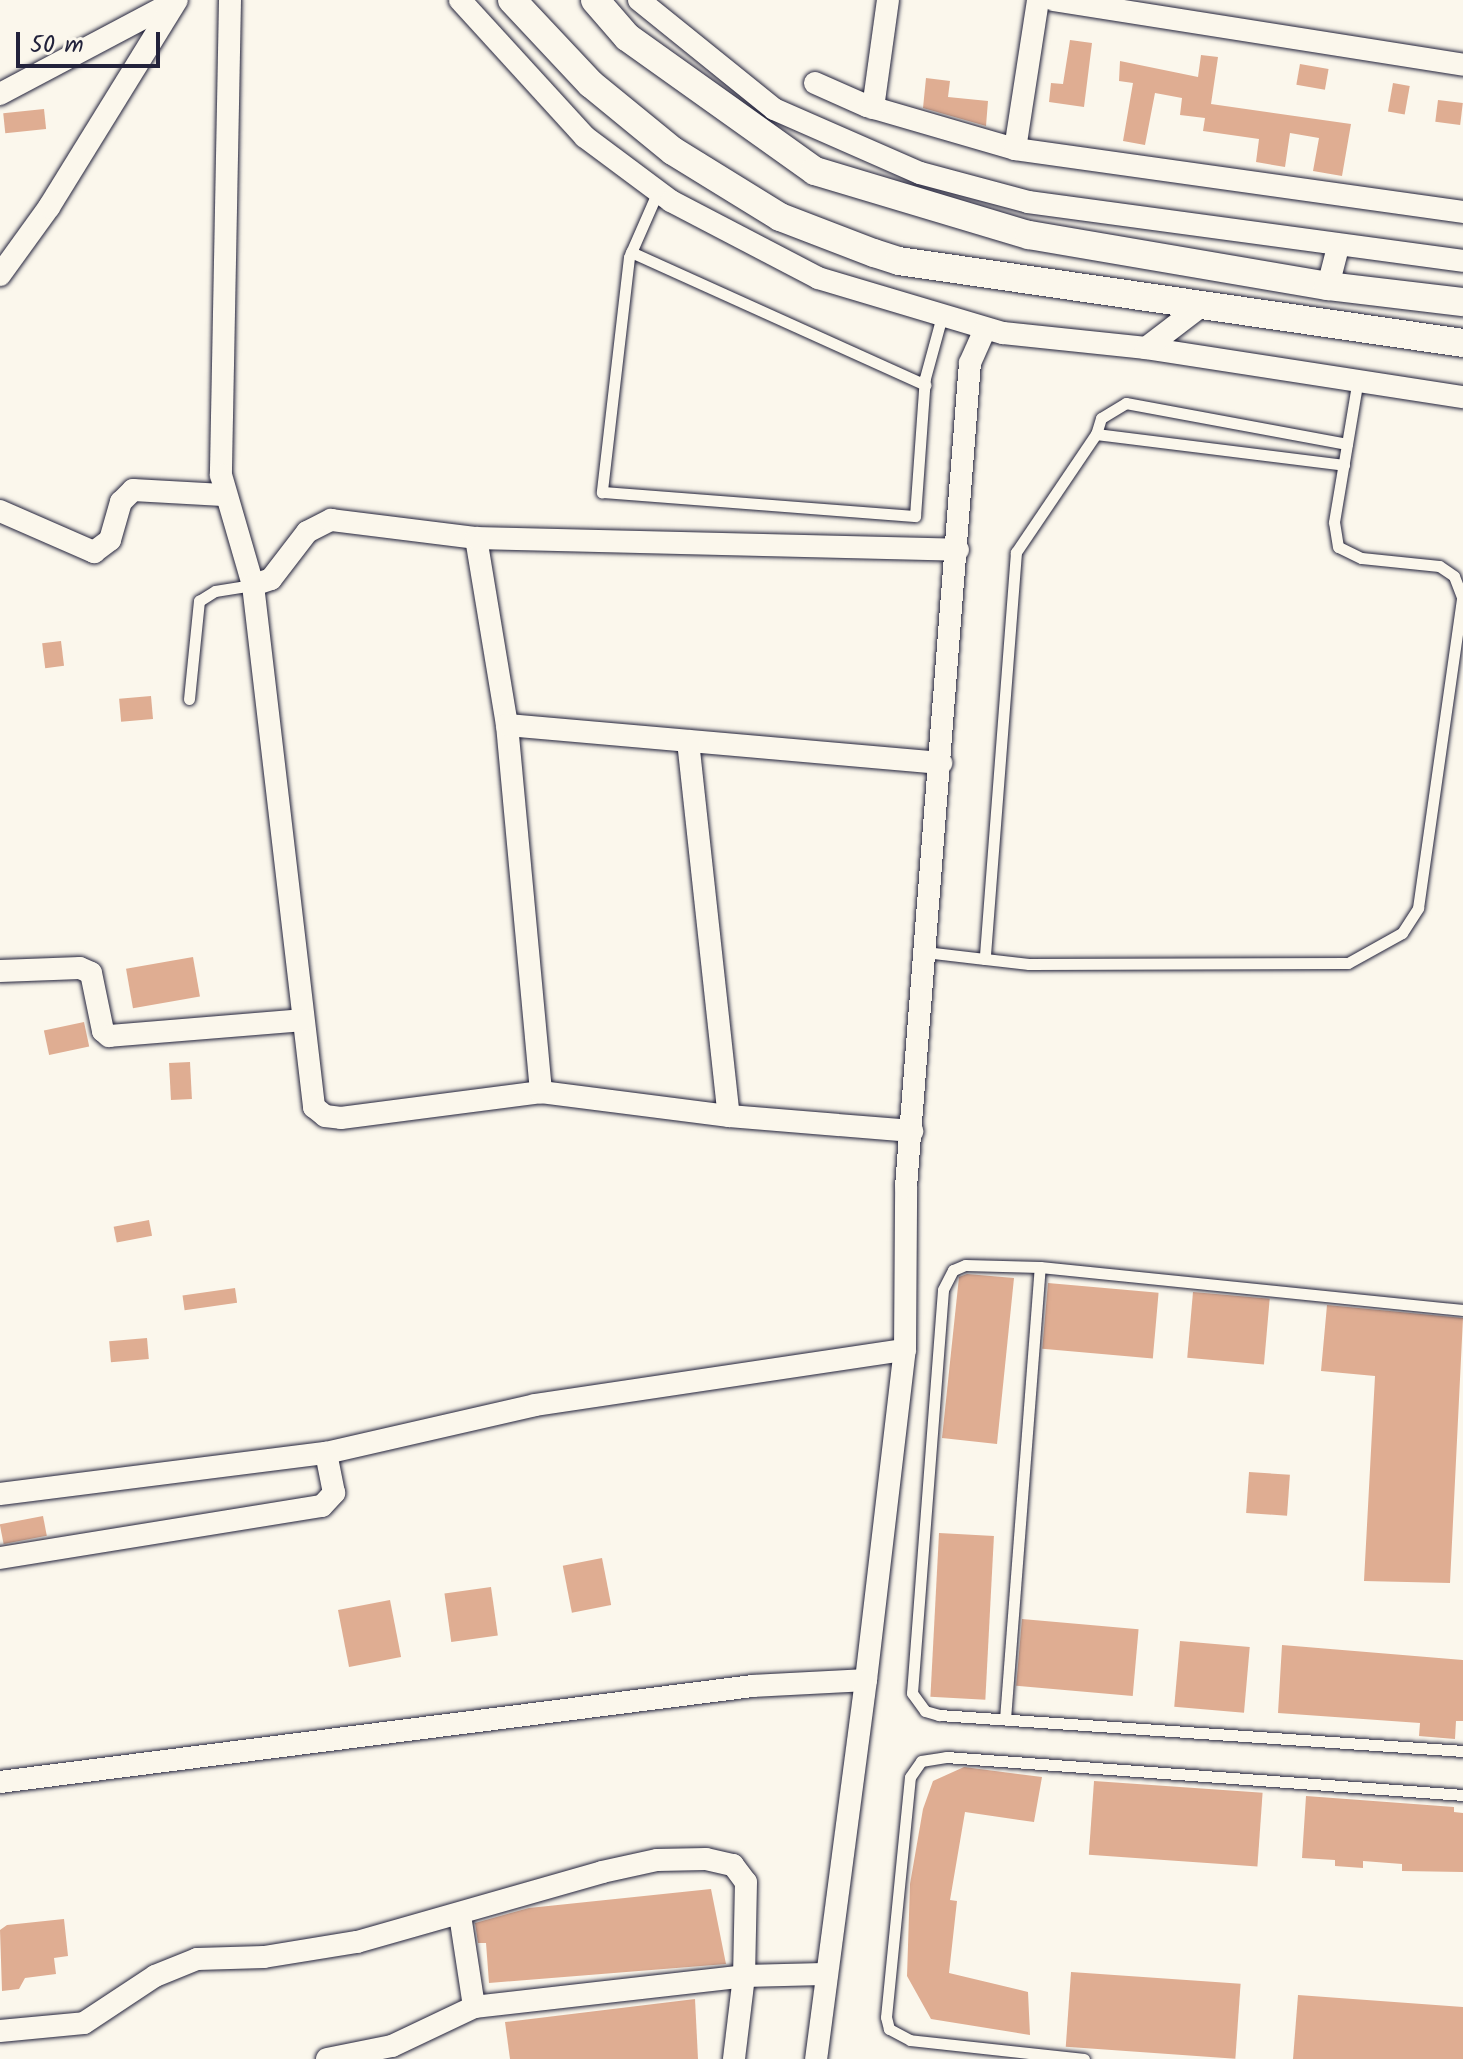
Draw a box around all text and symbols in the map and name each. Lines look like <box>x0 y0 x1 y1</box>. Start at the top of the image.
scale bar <box>20 16 164 66</box>
text: 50 m <box>30 26 84 65</box>

